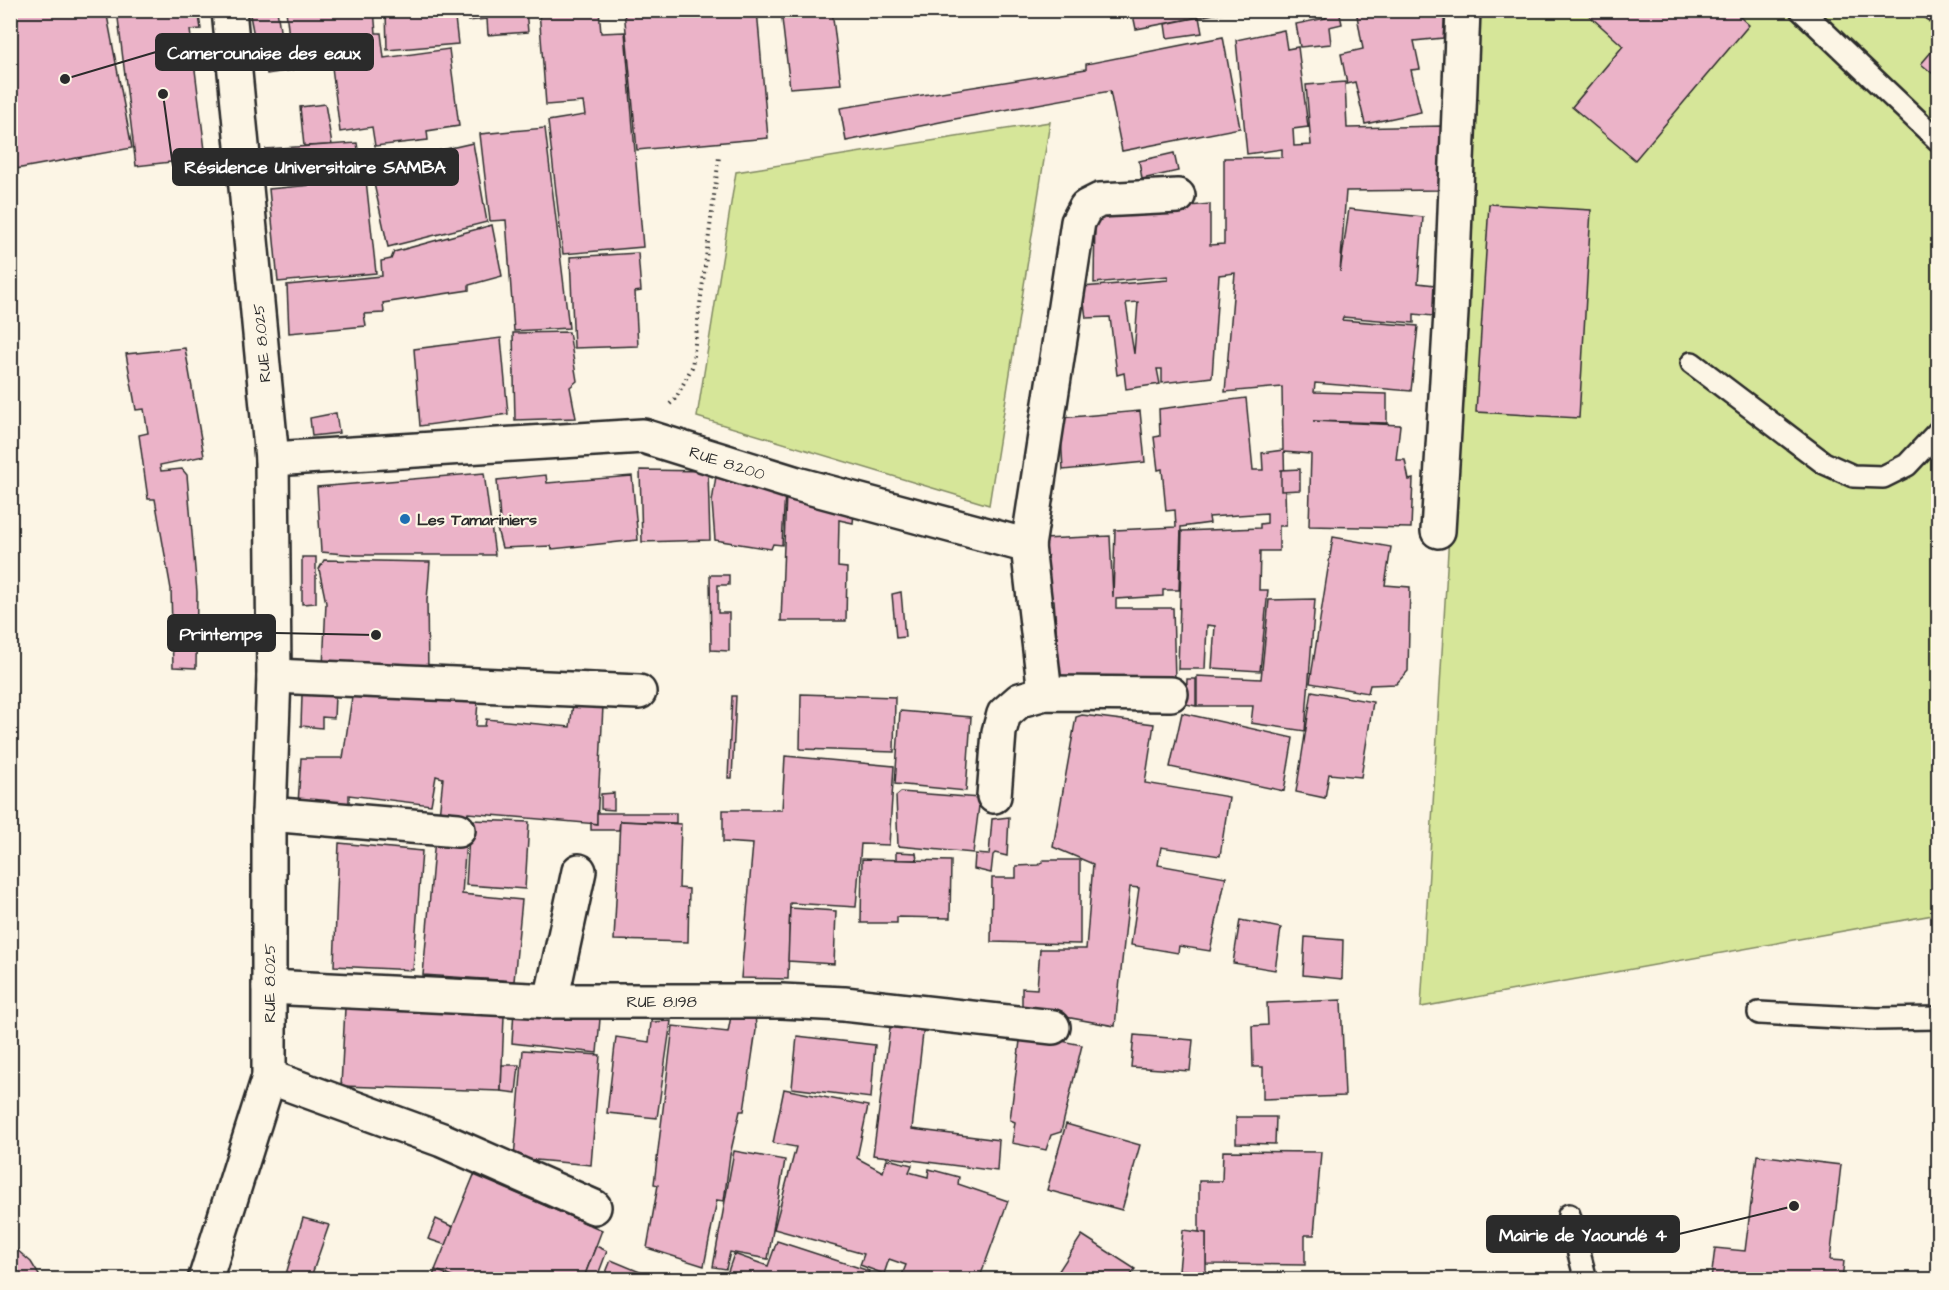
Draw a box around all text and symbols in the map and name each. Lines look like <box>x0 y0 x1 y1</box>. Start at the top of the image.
callout: Camerounaise des eaux <box>156 34 373 70</box>
text: Camerounaise des eaux <box>167 41 361 66</box>
callout: Résidence Universitaire SAMBA <box>173 149 458 185</box>
text: Résidence Universitaire SAMBA <box>184 155 446 180</box>
street label: RUE 8.025 <box>248 302 276 383</box>
street label: RUE 8.200 <box>686 441 768 485</box>
place label: Les Tamariniers <box>417 509 537 531</box>
marker: Les Tamariniers <box>398 512 412 526</box>
callout: Printemps <box>168 615 275 651</box>
text: Printemps <box>179 622 263 647</box>
street label: RUE 8.025 <box>259 943 281 1023</box>
street label: RUE 8.198 <box>626 991 697 1013</box>
callout: Mairie de Yaoundé 4 <box>1487 1216 1679 1252</box>
text: Mairie de Yaoundé 4 <box>1499 1223 1668 1248</box>

